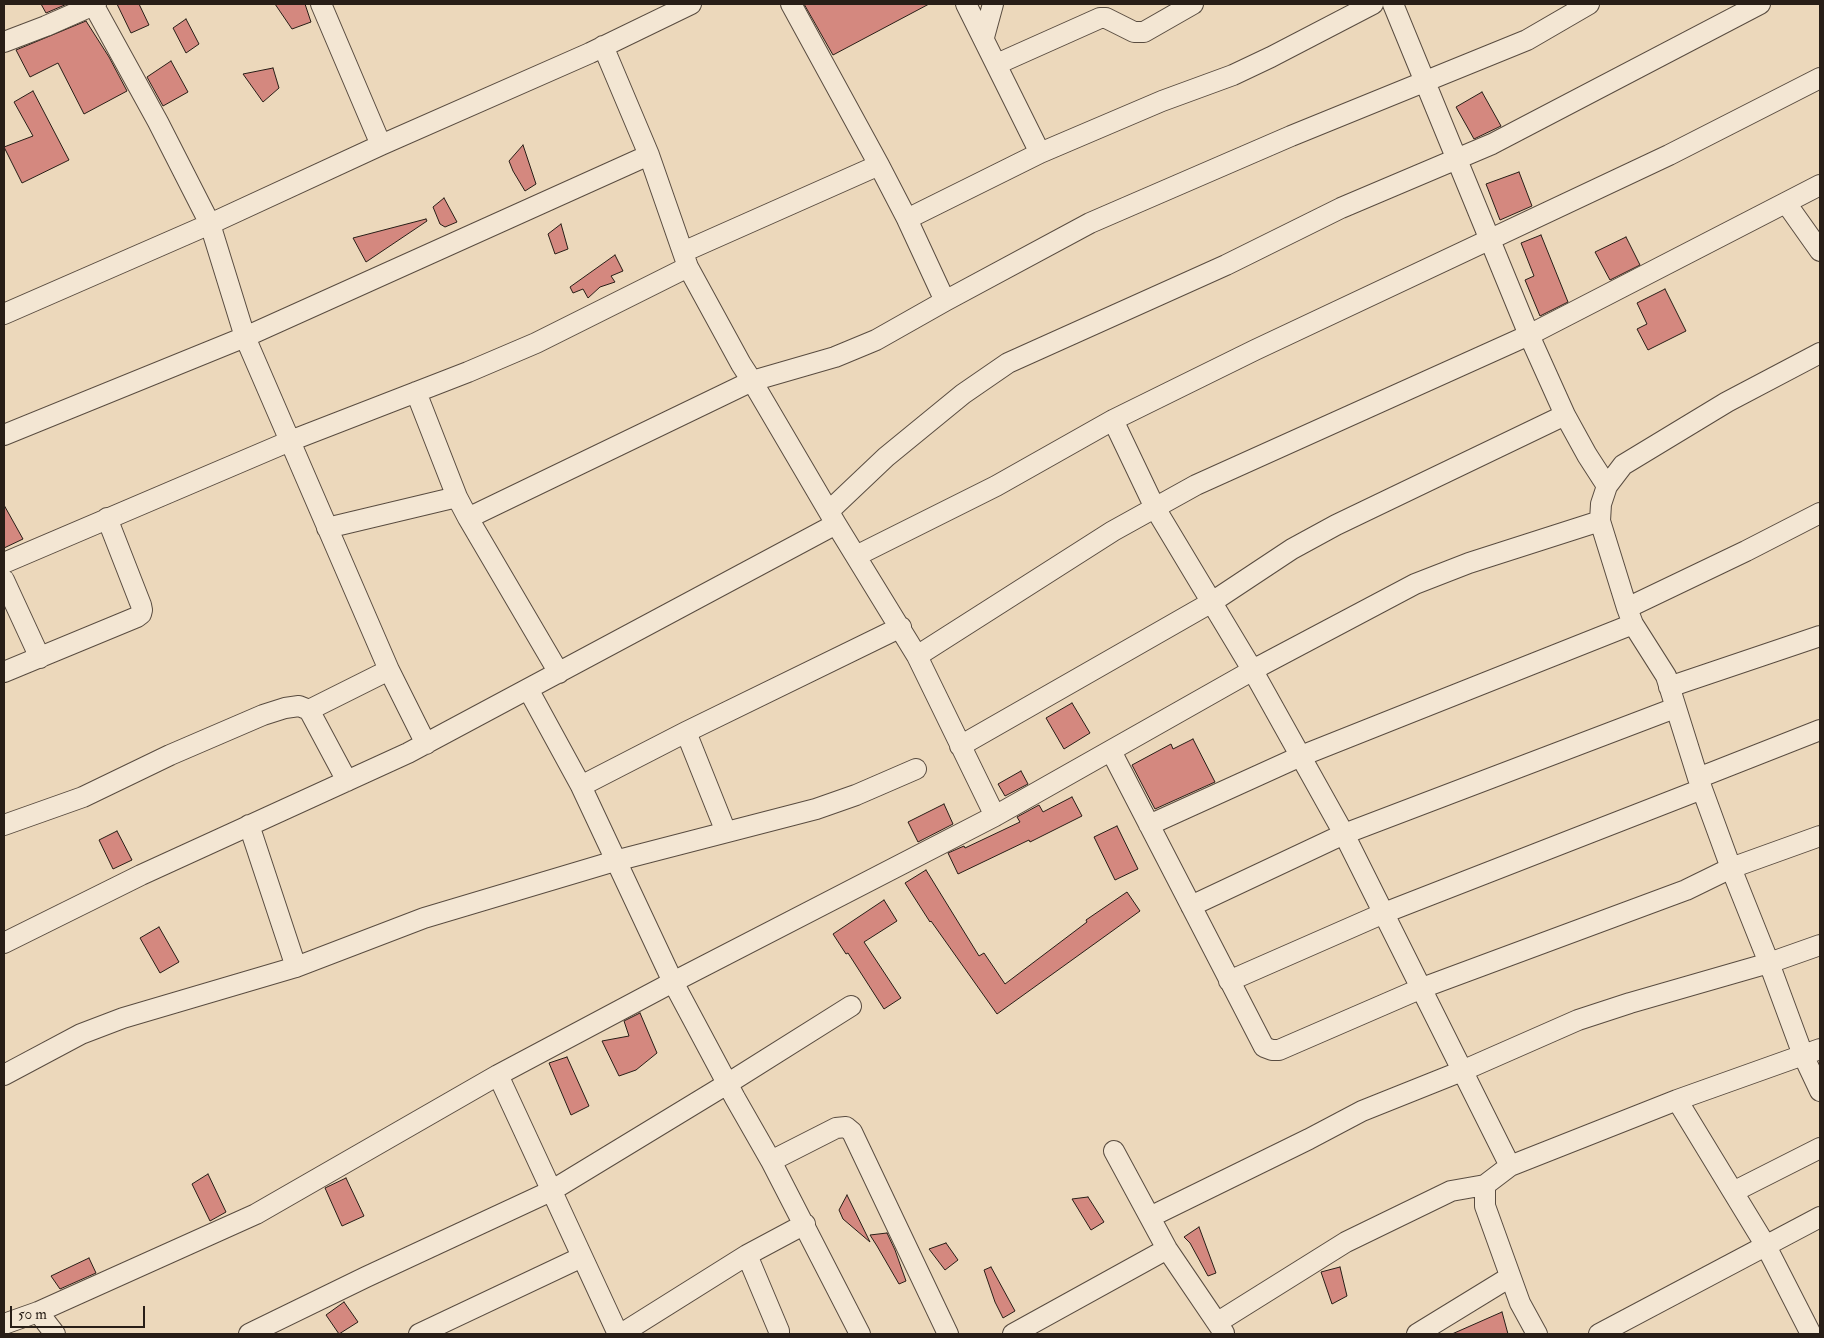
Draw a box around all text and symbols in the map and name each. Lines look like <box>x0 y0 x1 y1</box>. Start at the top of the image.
scale bar <box>12 1296 148 1328</box>
text: 50 m <box>18 1305 47 1324</box>

